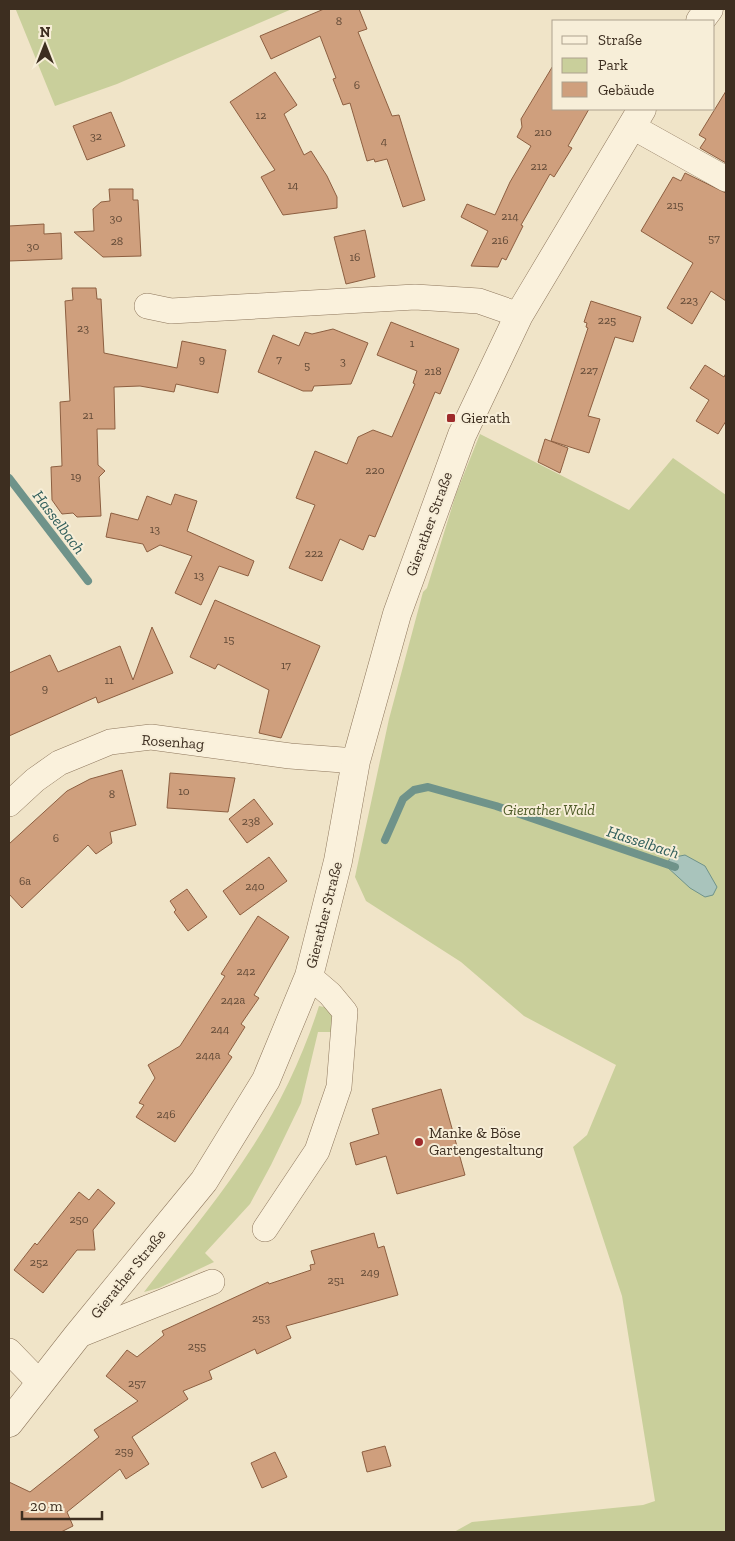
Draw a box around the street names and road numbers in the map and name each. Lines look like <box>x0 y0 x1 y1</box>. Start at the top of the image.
street label: Gierather Straße <box>402 469 456 579</box>
street label: Rosenhag <box>141 731 205 753</box>
street label: Gierather Straße <box>302 860 346 970</box>
street label: Gierather Straße <box>87 1226 169 1322</box>

